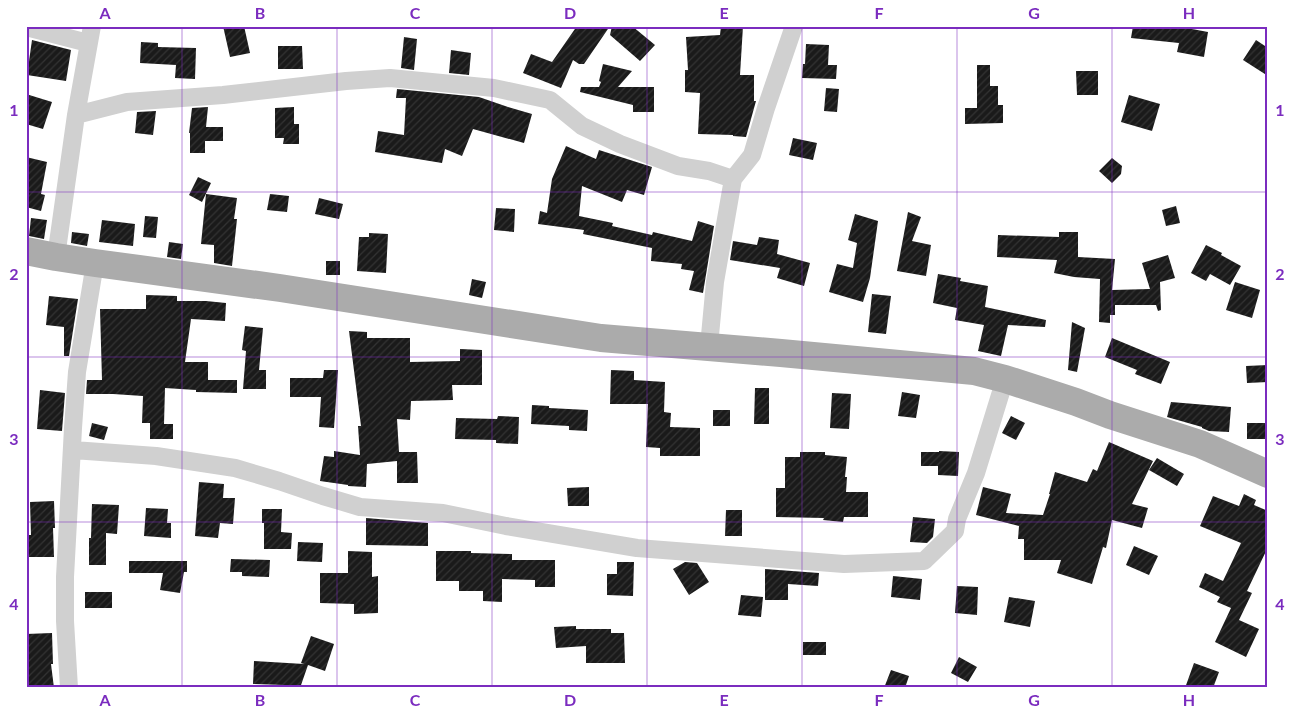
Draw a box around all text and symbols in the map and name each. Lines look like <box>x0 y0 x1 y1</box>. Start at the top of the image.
text: A <box>98 3 111 22</box>
text: B <box>255 3 265 22</box>
text: C <box>410 3 421 22</box>
text: D <box>564 3 576 22</box>
text: E <box>719 3 729 22</box>
text: F <box>874 3 884 22</box>
text: G <box>1028 3 1040 22</box>
text: H <box>1183 3 1195 22</box>
text: 1 <box>9 100 19 119</box>
text: 1 <box>1275 100 1285 119</box>
text: 2 <box>9 264 19 283</box>
text: 2 <box>1275 264 1285 283</box>
text: 3 <box>9 429 19 448</box>
text: 3 <box>1275 429 1285 448</box>
text: 4 <box>9 594 19 613</box>
text: 4 <box>1275 594 1285 613</box>
text: A <box>98 690 111 709</box>
text: B <box>255 690 265 709</box>
text: C <box>410 690 421 709</box>
text: D <box>564 690 576 709</box>
text: E <box>719 690 729 709</box>
text: F <box>874 690 884 709</box>
text: G <box>1028 690 1040 709</box>
text: H <box>1183 690 1195 709</box>

